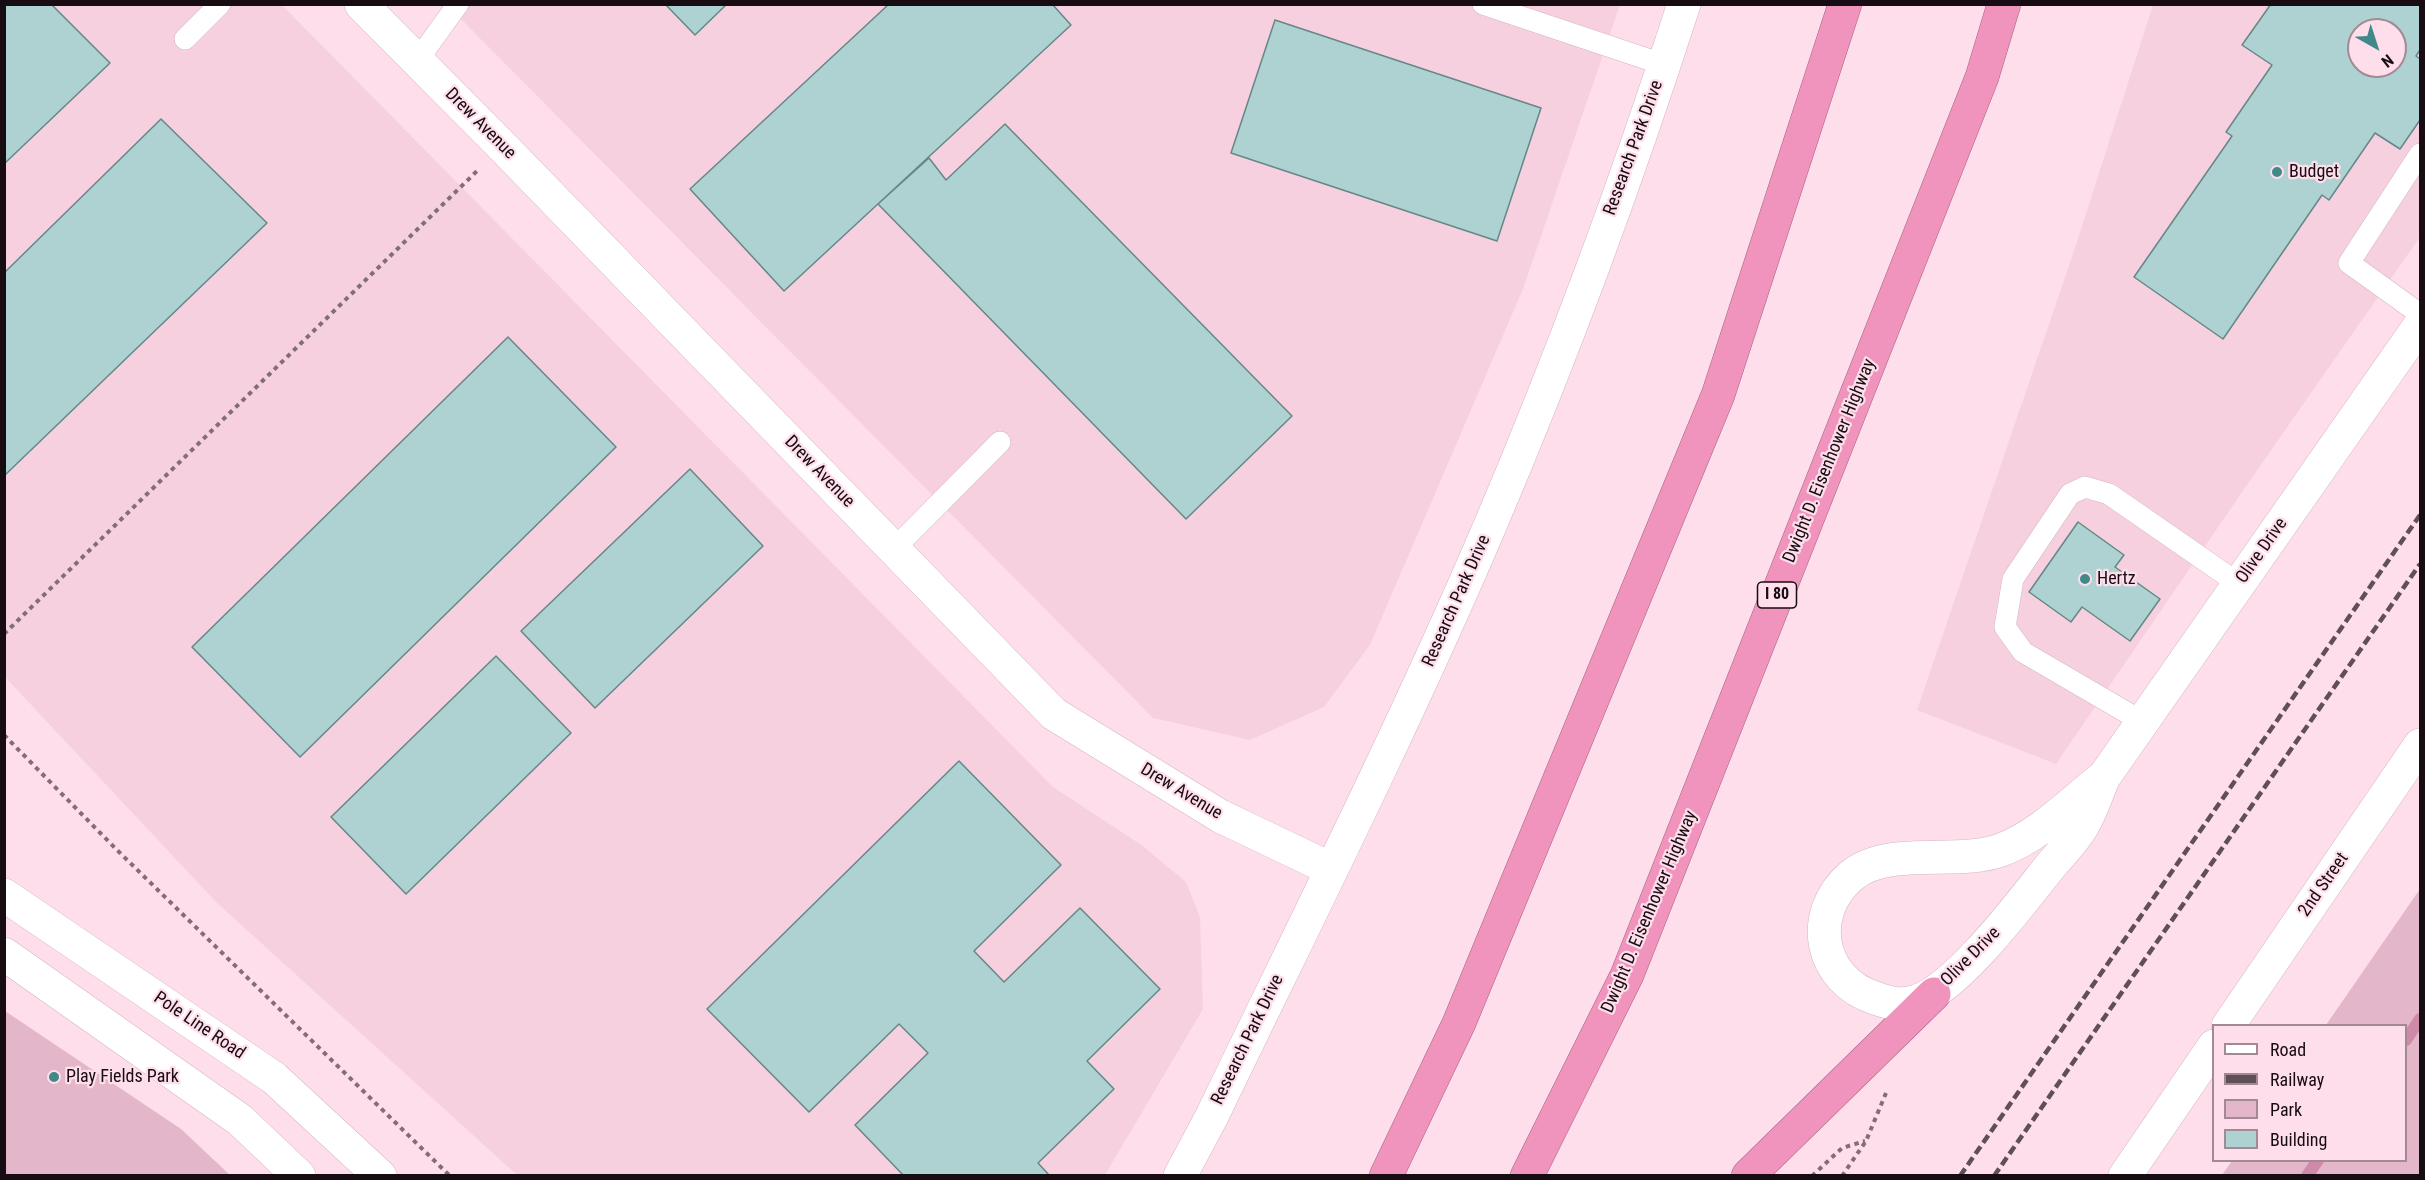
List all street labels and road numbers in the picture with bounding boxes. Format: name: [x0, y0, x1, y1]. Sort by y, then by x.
street label: Research Park Drive: [1600, 78, 1668, 218]
street label: Drew Avenue: [440, 84, 520, 164]
street label: Dwight D. Eisenhower Highway: [1779, 356, 1881, 566]
street label: Drew Avenue: [779, 432, 859, 512]
street label: Olive Drive: [2232, 514, 2292, 588]
street label: Research Park Drive: [1418, 532, 1496, 670]
road number: I 80: [1758, 582, 1796, 608]
street label: Drew Avenue: [1136, 759, 1226, 825]
street label: Dwight D. Eisenhower Highway: [1597, 808, 1703, 1016]
street label: 2nd Street: [2294, 849, 2354, 921]
street label: Olive Drive: [1937, 923, 2005, 991]
street label: Research Park Drive: [1207, 972, 1289, 1108]
street label: Pole Line Road: [149, 987, 249, 1065]

